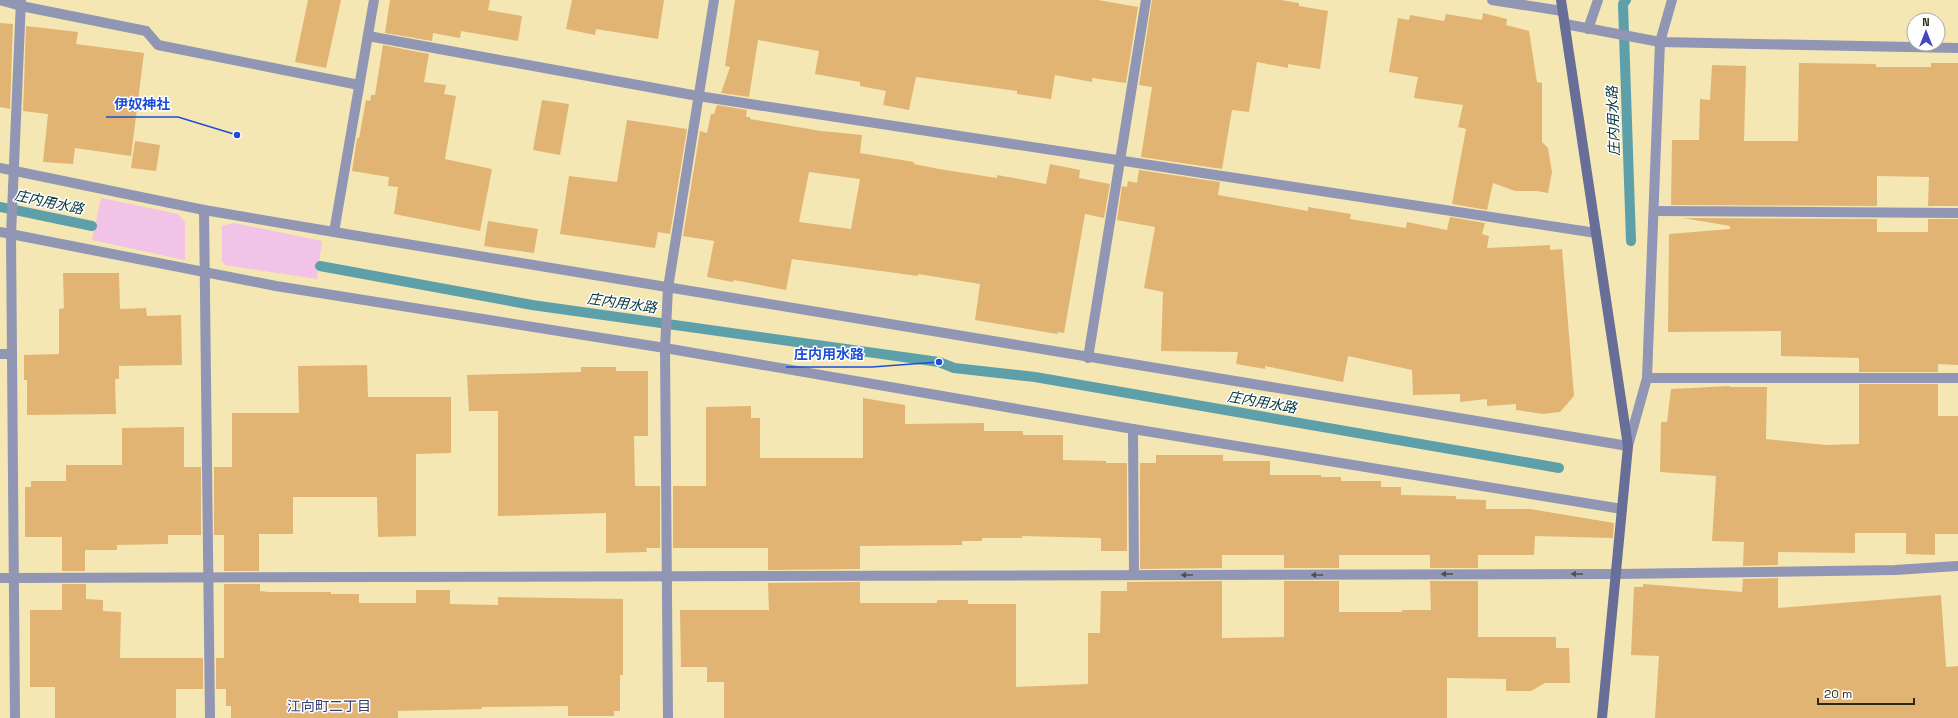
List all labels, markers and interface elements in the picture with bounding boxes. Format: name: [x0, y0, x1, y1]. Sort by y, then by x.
north arrow: [1906, 12, 1946, 52]
text: N: [1922, 15, 1930, 29]
water label: 庄内用水路: [1603, 85, 1623, 156]
callout: 伊奴神社: [106, 91, 178, 117]
text: 伊奴神社: [114, 95, 170, 113]
water label: 庄内用水路: [13, 186, 86, 218]
water label: 庄内用水路: [586, 289, 659, 317]
callout: 庄内用水路: [786, 341, 872, 367]
text: 庄内用水路: [794, 345, 864, 363]
water label: 庄内用水路: [1226, 387, 1299, 417]
one-way arrow: [1440, 571, 1453, 577]
one-way arrow: [1570, 571, 1583, 577]
one-way arrow: [1180, 572, 1193, 578]
one-way arrow: [1310, 572, 1323, 578]
scale bar: [1818, 680, 1914, 706]
text: 20 m: [1824, 686, 1852, 702]
district label: 江向町二丁目: [287, 697, 371, 715]

